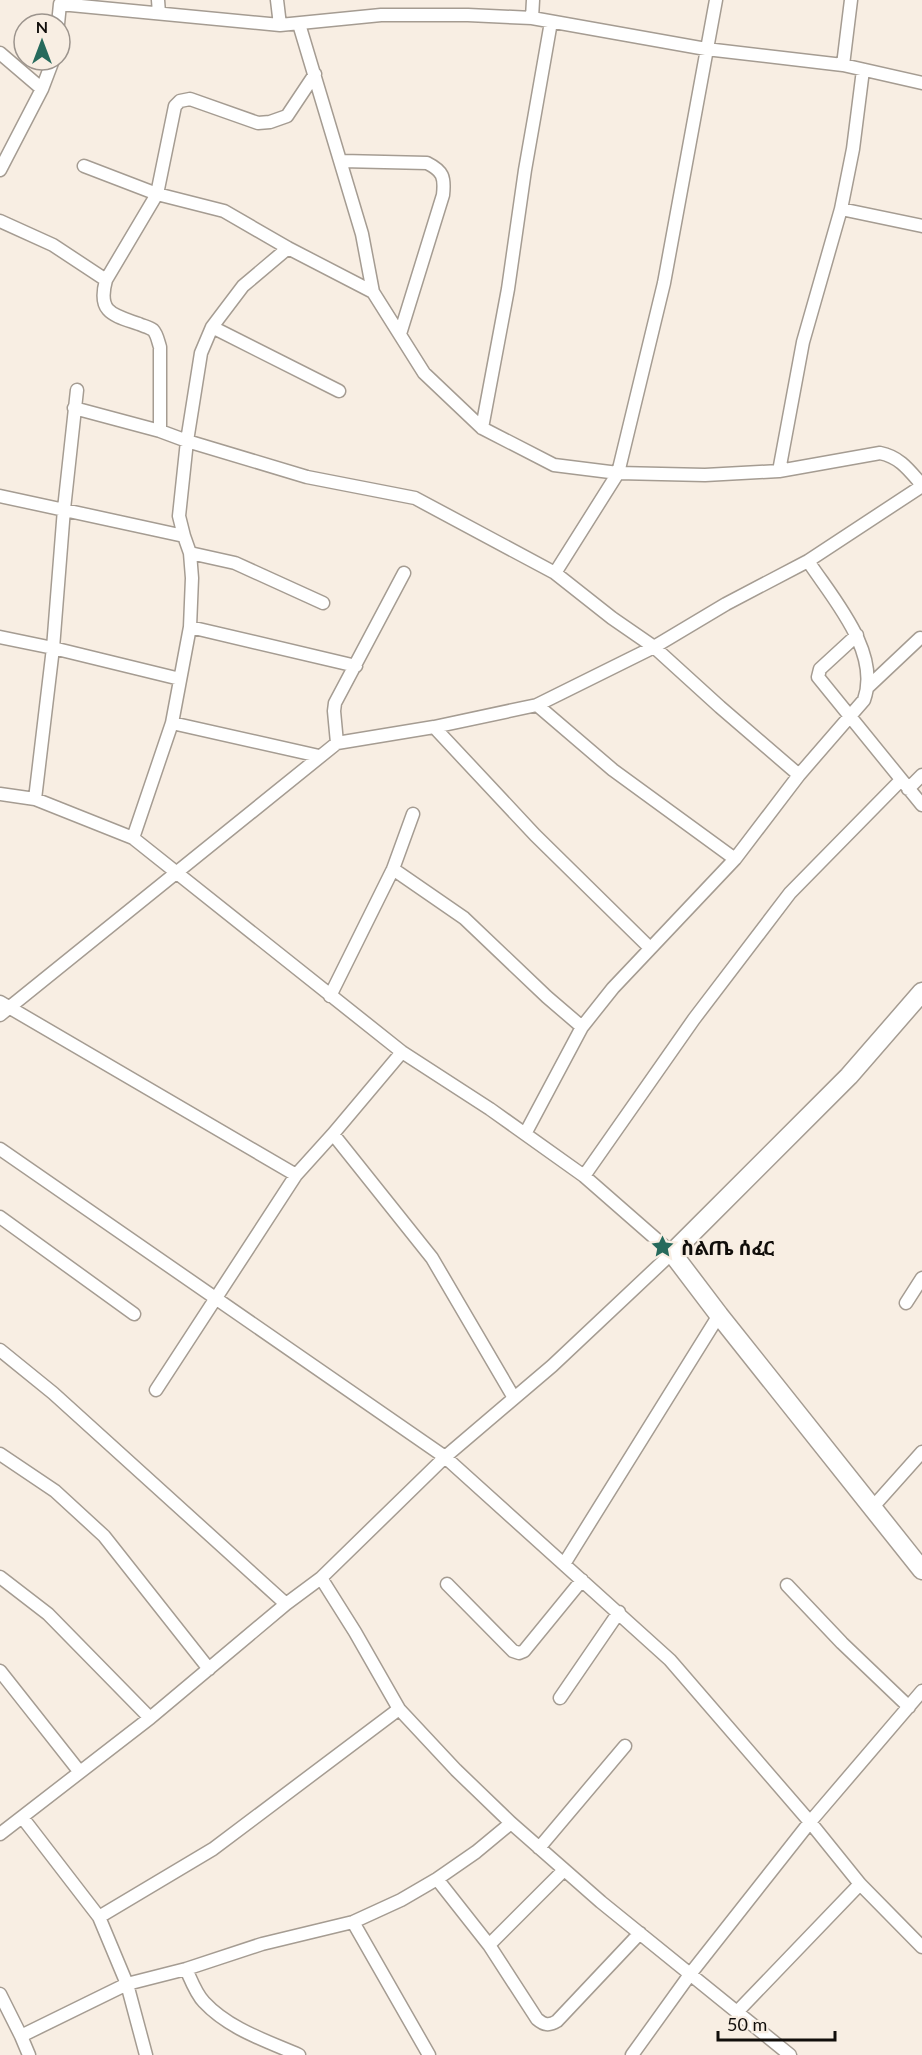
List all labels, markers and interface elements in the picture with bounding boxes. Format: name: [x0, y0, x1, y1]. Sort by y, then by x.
north arrow: [12, 12, 72, 72]
text: N: [36, 17, 48, 36]
place icon: ስልጤ ሰፈር: [650, 1234, 676, 1260]
place label: ስልጤ ሰፈር: [681, 1235, 774, 1259]
scale bar: [718, 2004, 835, 2042]
text: 50 m: [727, 2013, 767, 2035]

